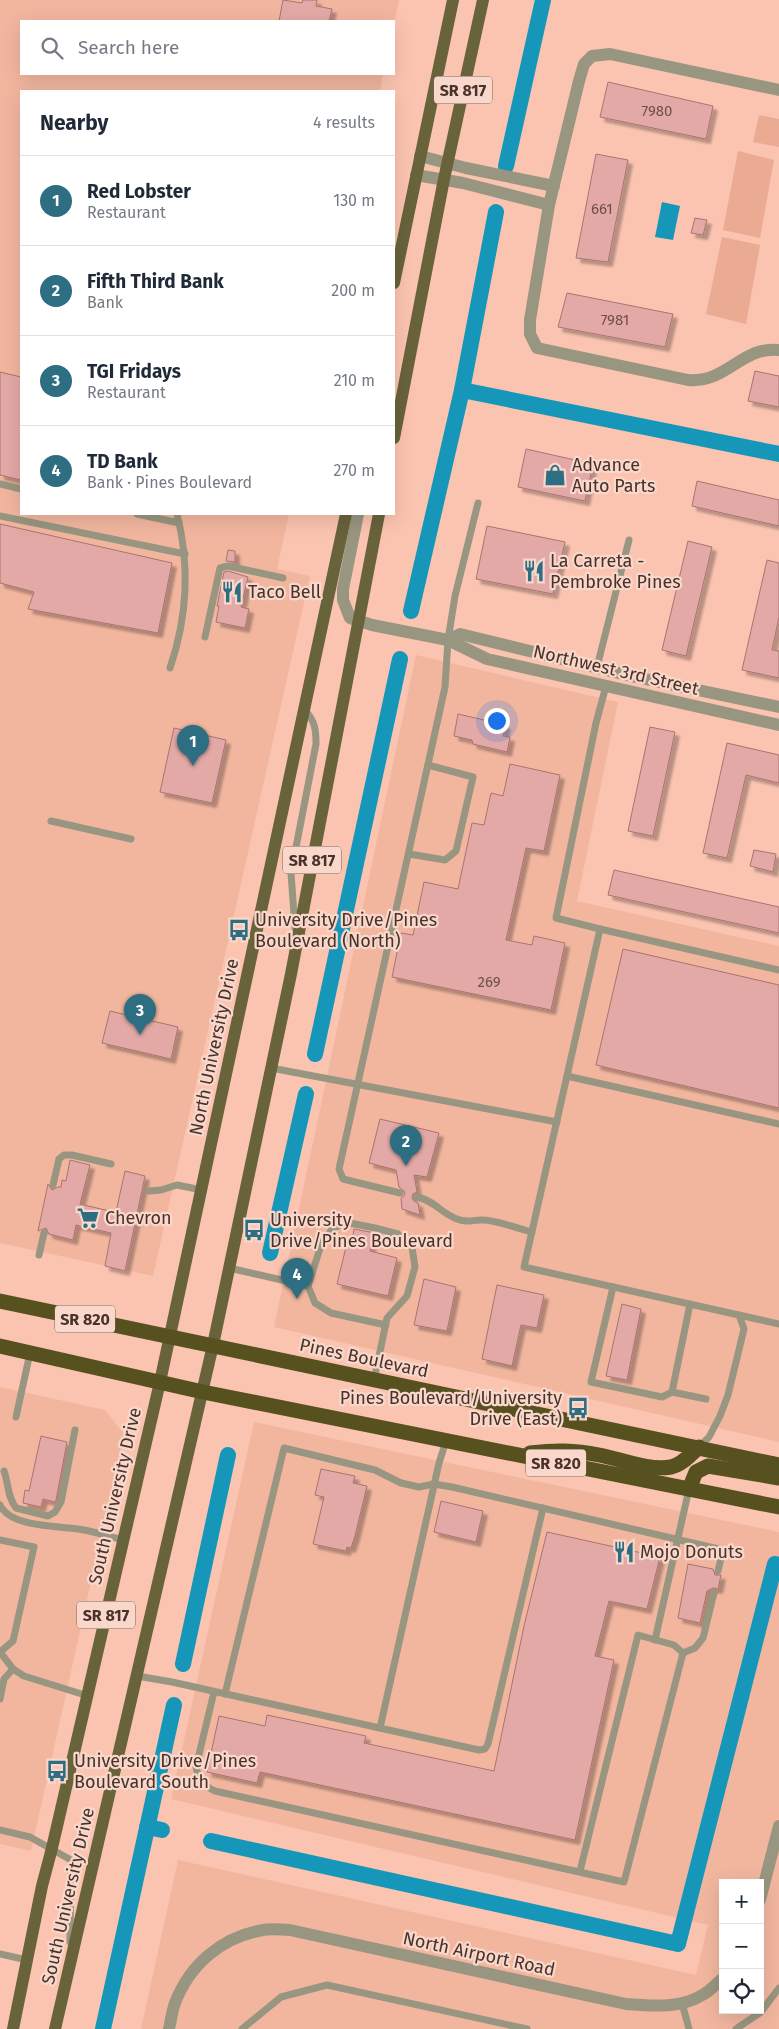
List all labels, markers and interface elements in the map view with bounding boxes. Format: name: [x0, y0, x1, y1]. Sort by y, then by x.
search box: [20, 20, 395, 75]
icon: search: [38, 34, 66, 62]
text: Search here: [78, 36, 179, 59]
road number: SR 817: [434, 76, 492, 104]
house number: 7980: [642, 102, 672, 120]
text: Nearby: [40, 110, 108, 136]
text: 4 results: [313, 113, 375, 132]
text: Red Lobster: [87, 180, 191, 203]
text: 1: [52, 191, 60, 210]
text: 130 m: [333, 191, 375, 210]
house number: 661: [591, 200, 613, 218]
text: Restaurant: [87, 203, 166, 222]
text: Fifth Third Bank: [87, 270, 224, 293]
text: 2: [52, 281, 60, 300]
text: 200 m: [331, 281, 375, 300]
text: Bank: [87, 293, 123, 312]
house number: 7981: [601, 311, 629, 329]
text: TGI Fridays: [87, 360, 181, 383]
text: 3: [52, 371, 60, 390]
text: 210 m: [334, 371, 375, 390]
text: Restaurant: [87, 383, 166, 402]
text: TD Bank: [87, 450, 158, 473]
place label: Advance Auto Parts: [572, 454, 655, 497]
text: 4: [51, 461, 61, 480]
text: 270 m: [333, 461, 375, 480]
shop icon: Advance Auto Parts: [542, 462, 568, 488]
text: Bank · Pines Boulevard: [87, 473, 252, 492]
place label: La Carreta - Pembroke Pines: [550, 550, 681, 593]
restaurant icon: La Carreta - Pembroke Pines: [521, 558, 547, 584]
restaurant icon: Taco Bell: [219, 579, 245, 605]
place label: Taco Bell: [248, 581, 321, 603]
street label: Northwest 3rd Street: [531, 640, 701, 700]
your location: [484, 708, 510, 734]
pin: 1: [177, 725, 209, 766]
road number: SR 817: [283, 846, 341, 874]
place label: University Drive/Pines Boulevard (North): [255, 909, 437, 952]
bus stop icon: University Drive/Pines Boulevard (North): [226, 917, 252, 943]
street label: North University Drive: [185, 957, 243, 1137]
house number: 269: [477, 973, 501, 991]
pin: 3: [124, 994, 156, 1035]
pin: 2: [390, 1125, 422, 1166]
supermarket icon: Chevron: [75, 1205, 101, 1231]
place label: Chevron: [105, 1207, 172, 1229]
place label: University Drive/Pines Boulevard: [270, 1209, 453, 1252]
bus stop icon: University Drive/Pines Boulevard: [241, 1217, 267, 1243]
pin: 4: [281, 1258, 313, 1299]
road number: SR 820: [55, 1306, 115, 1332]
street label: Pines Boulevard: [297, 1334, 431, 1382]
place label: Pines Boulevard/University Drive (East): [340, 1387, 562, 1430]
bus stop icon: Pines Boulevard/University Drive (East): [565, 1395, 591, 1421]
street label: South University Drive: [84, 1405, 146, 1587]
road number: SR 820: [526, 1450, 586, 1476]
restaurant icon: Mojo Donuts: [611, 1539, 637, 1565]
place label: Mojo Donuts: [640, 1541, 743, 1563]
road number: SR 817: [77, 1602, 135, 1628]
place label: University Drive/Pines Boulevard South: [74, 1750, 256, 1793]
bus stop icon: University Drive/Pines Boulevard South: [44, 1758, 70, 1784]
street label: South University Drive: [37, 1805, 99, 1987]
map controls: [719, 1879, 764, 2014]
button: +: [719, 1879, 764, 1924]
button: −: [719, 1924, 764, 1969]
street label: North Airport Road: [401, 1927, 557, 1981]
button: locate: [719, 1969, 764, 2014]

